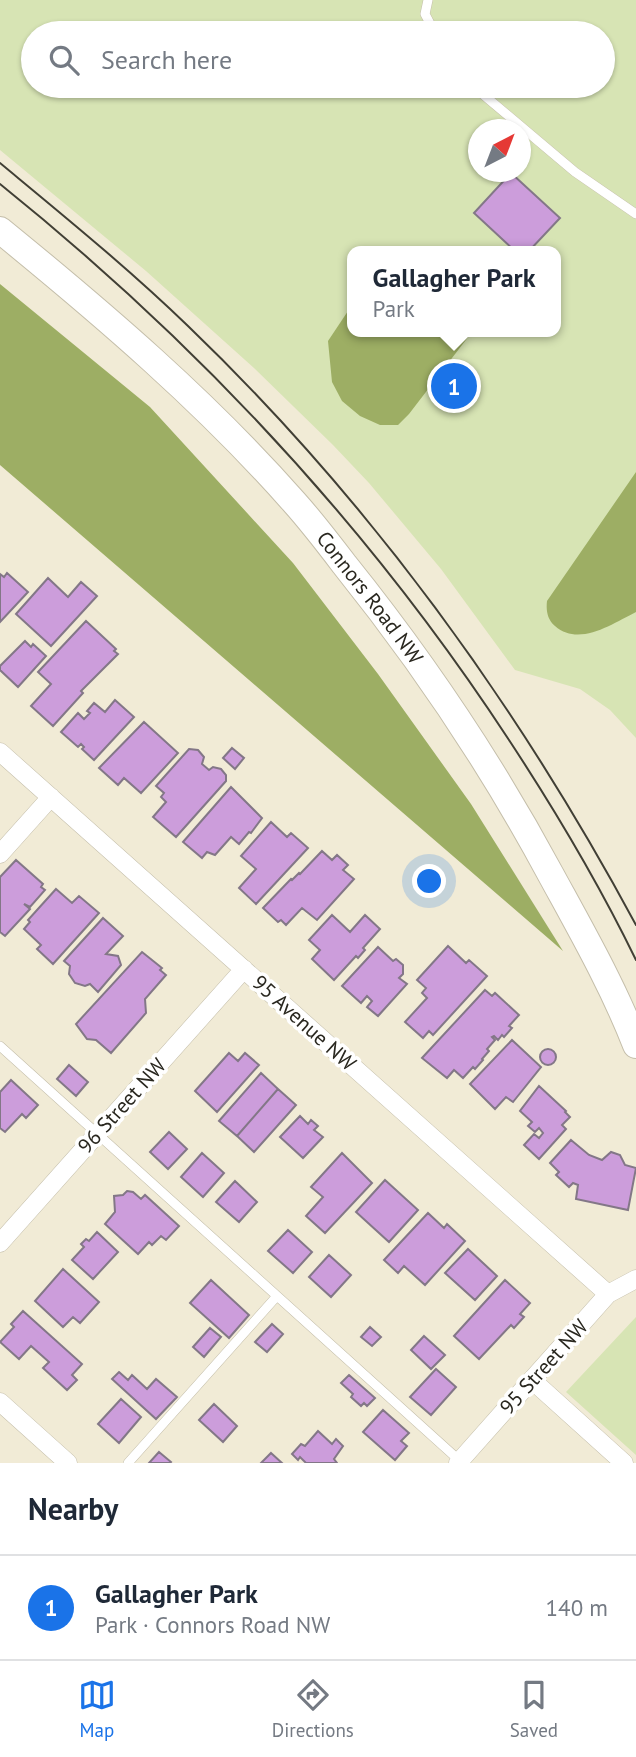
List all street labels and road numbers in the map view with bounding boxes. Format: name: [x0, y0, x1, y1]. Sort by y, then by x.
street label: Connors Road NW: [311, 526, 430, 670]
street label: 95 Avenue NW: [247, 969, 362, 1077]
street label: 96 Street NW: [72, 1052, 172, 1159]
street label: 95 Street NW: [494, 1313, 594, 1420]

